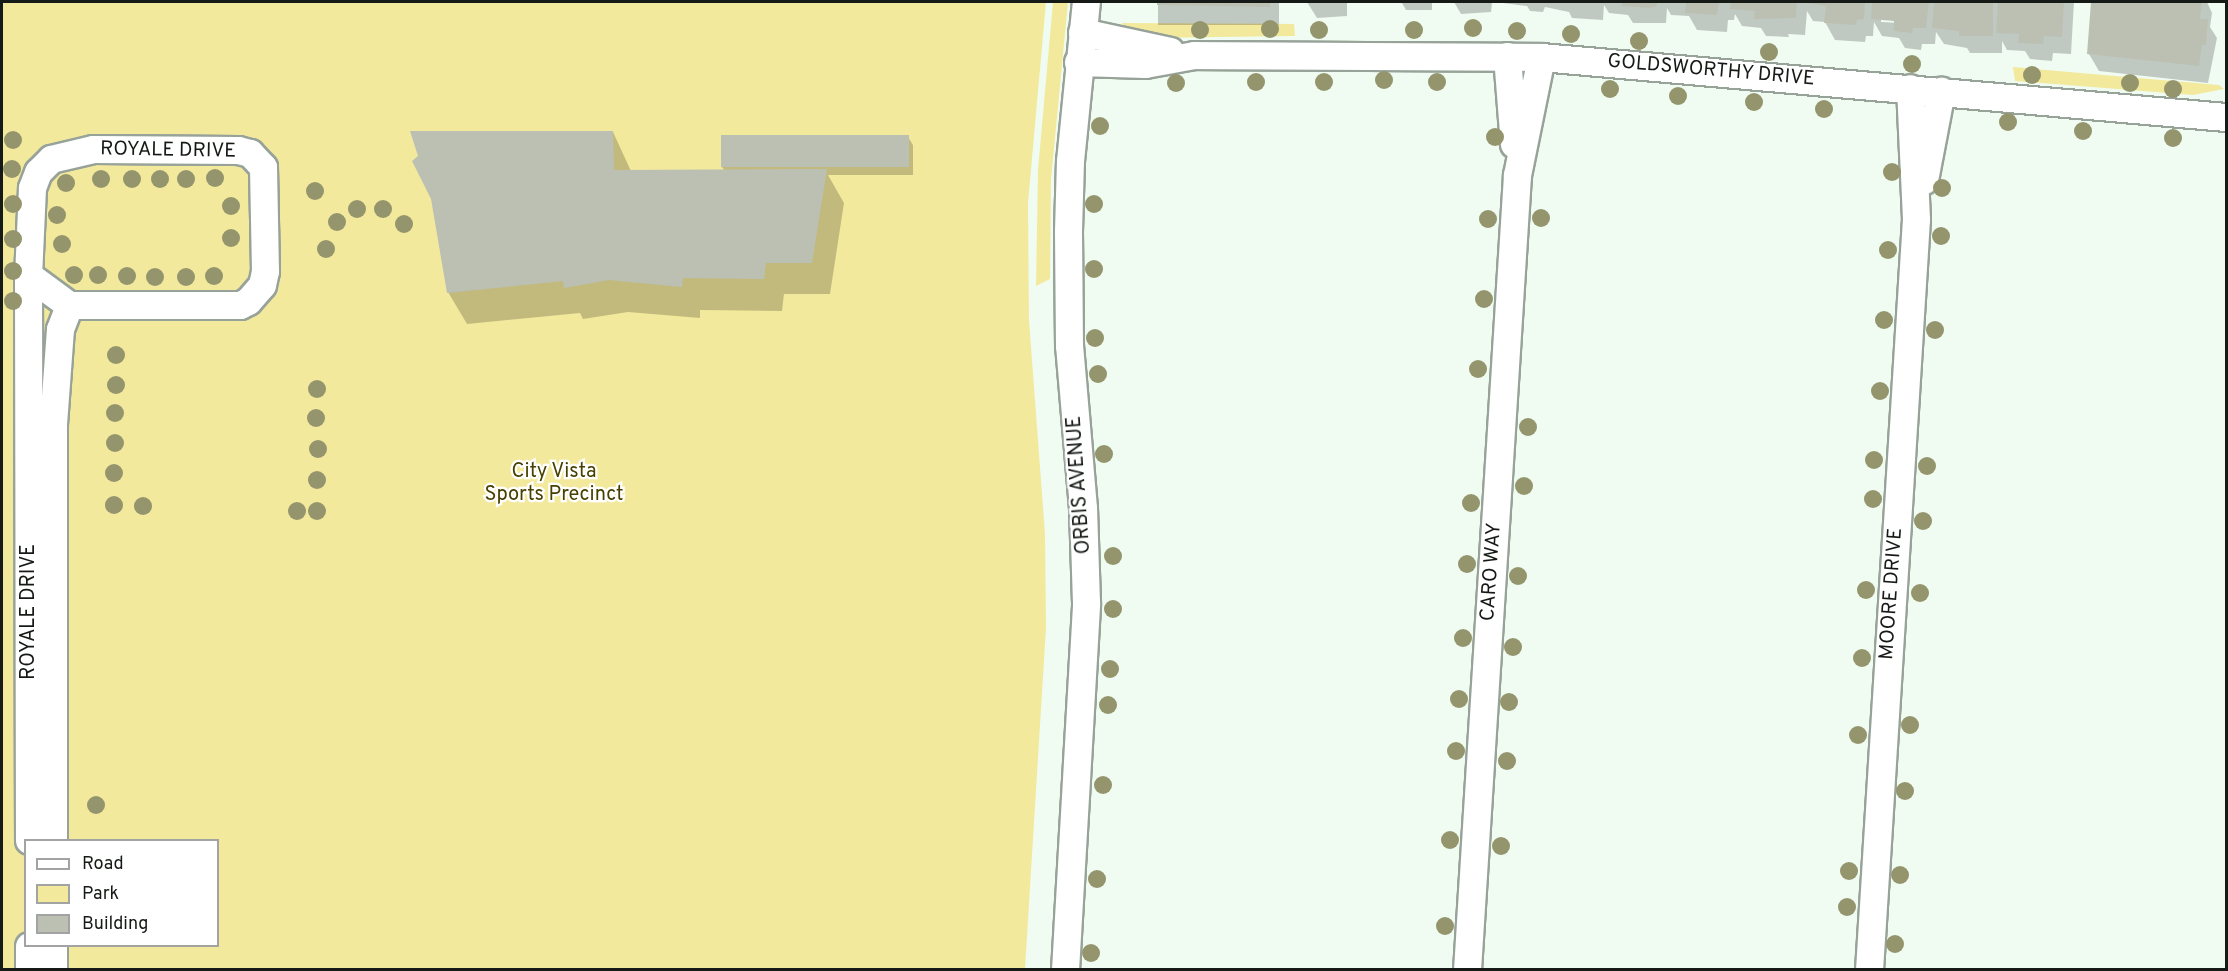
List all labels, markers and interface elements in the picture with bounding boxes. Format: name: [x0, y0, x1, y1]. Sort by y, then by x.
street label: GOLDSWORTHY DRIVE: [1606, 50, 1816, 92]
street label: ROYALE DRIVE: [100, 138, 236, 164]
street label: ORBIS AVENUE: [1063, 415, 1097, 555]
park label: City Vista Sports Precinct: [484, 461, 624, 508]
street label: CARO WAY: [1477, 522, 1507, 622]
street label: MOORE DRIVE: [1875, 527, 1909, 661]
street label: ROYALE DRIVE: [17, 544, 41, 680]
legend: [24, 839, 219, 947]
text: Road: [82, 853, 124, 876]
text: Park: [82, 883, 119, 906]
text: Building: [82, 913, 148, 936]

